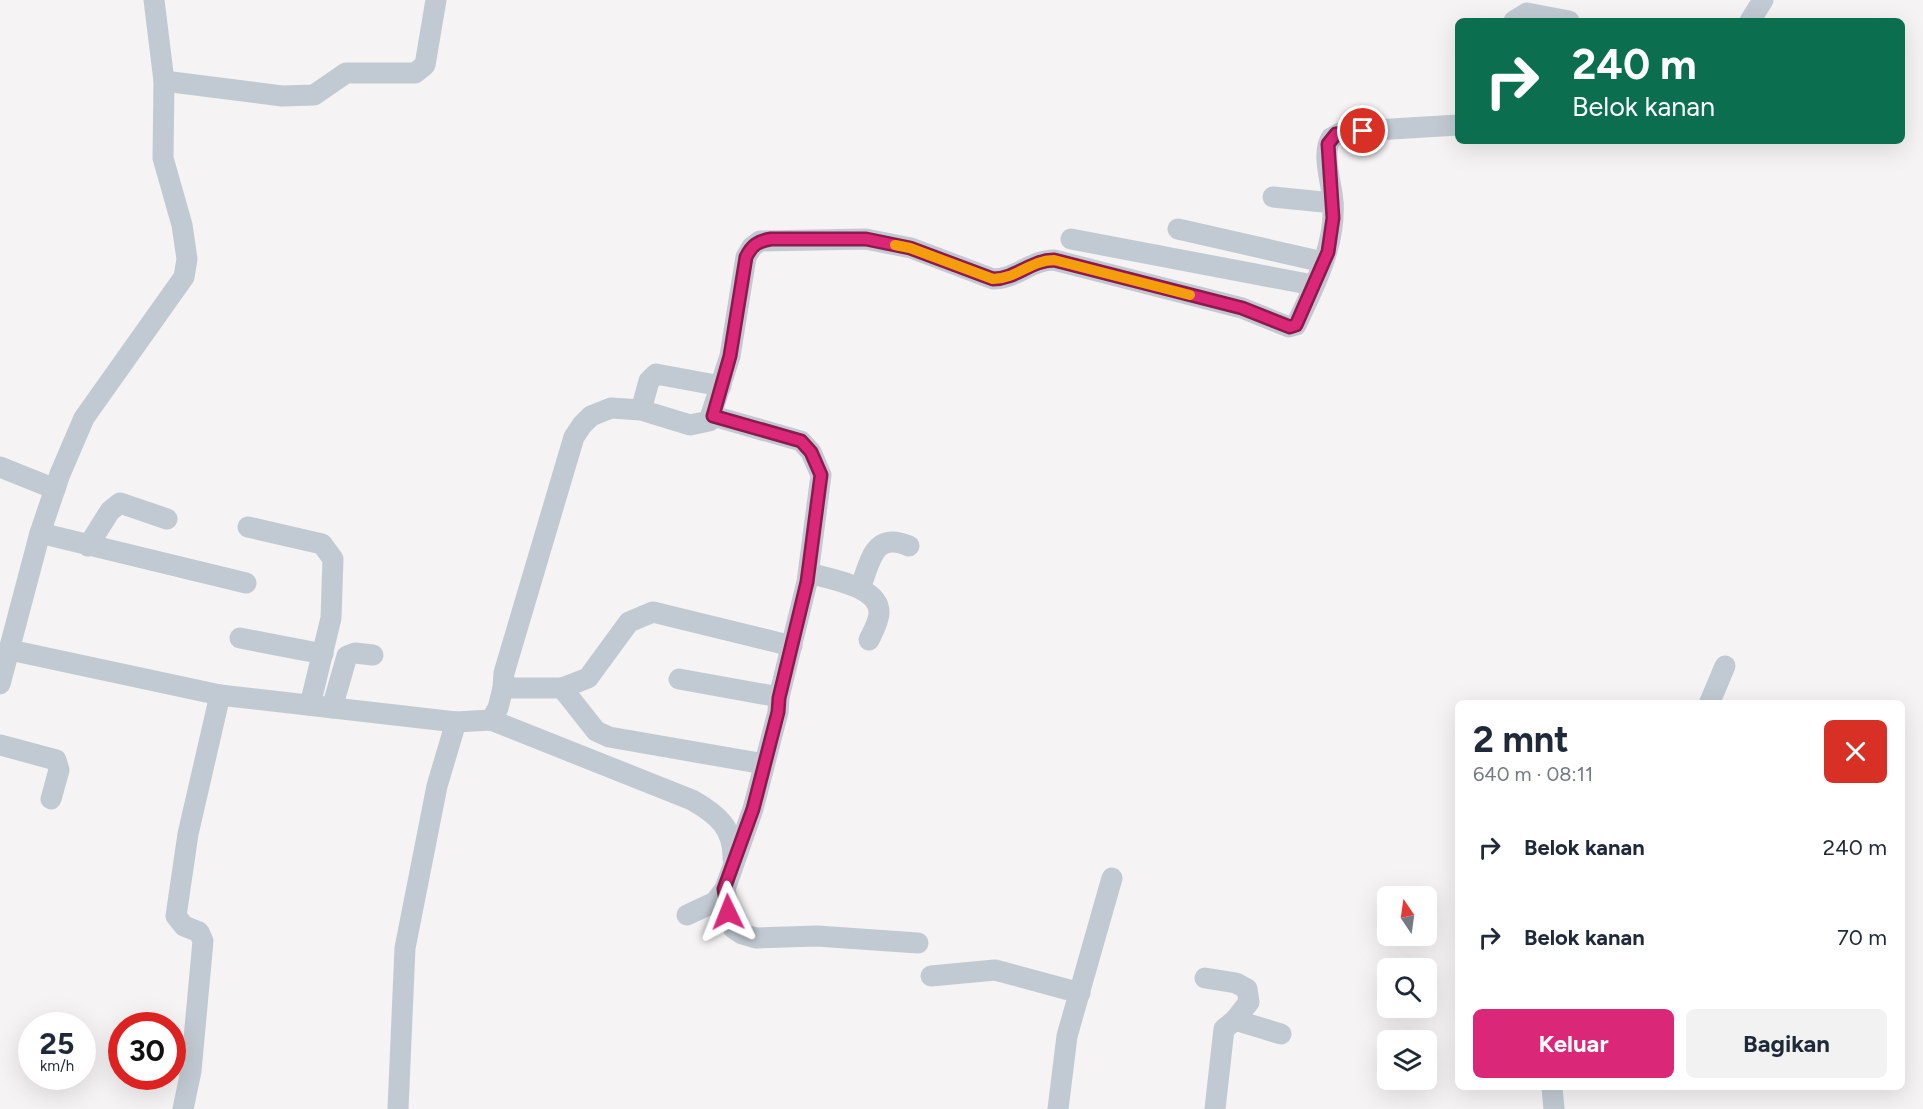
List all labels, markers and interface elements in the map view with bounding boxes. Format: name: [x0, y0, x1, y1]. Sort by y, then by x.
text: 240 m: [1572, 39, 1697, 90]
icon: right: [1473, 42, 1551, 120]
text: Belok kanan: [1572, 90, 1715, 123]
pin: [1337, 105, 1388, 156]
icon: arrive: [1346, 114, 1379, 147]
text: 2 mnt: [1473, 718, 1569, 761]
button: close: [1824, 720, 1887, 783]
text: 640 m · 08:11: [1473, 762, 1593, 786]
icon: right: [1473, 831, 1506, 864]
text: Belok kanan: [1524, 834, 1645, 861]
text: 240 m: [1823, 834, 1887, 861]
position arrow: [696, 880, 760, 944]
north arrow: [1377, 886, 1437, 946]
map controls: [1377, 886, 1437, 1090]
icon: right: [1473, 921, 1506, 954]
text: Belok kanan: [1524, 924, 1645, 951]
text: 70 m: [1837, 924, 1887, 951]
button: search: [1377, 958, 1437, 1018]
button: Keluar: [1473, 1009, 1674, 1078]
button: Bagikan: [1686, 1009, 1887, 1078]
speed limit sign: 30: [108, 1012, 186, 1090]
text: 25: [40, 1025, 74, 1062]
button: layers: [1377, 1030, 1437, 1090]
text: km/h: [40, 1057, 74, 1075]

